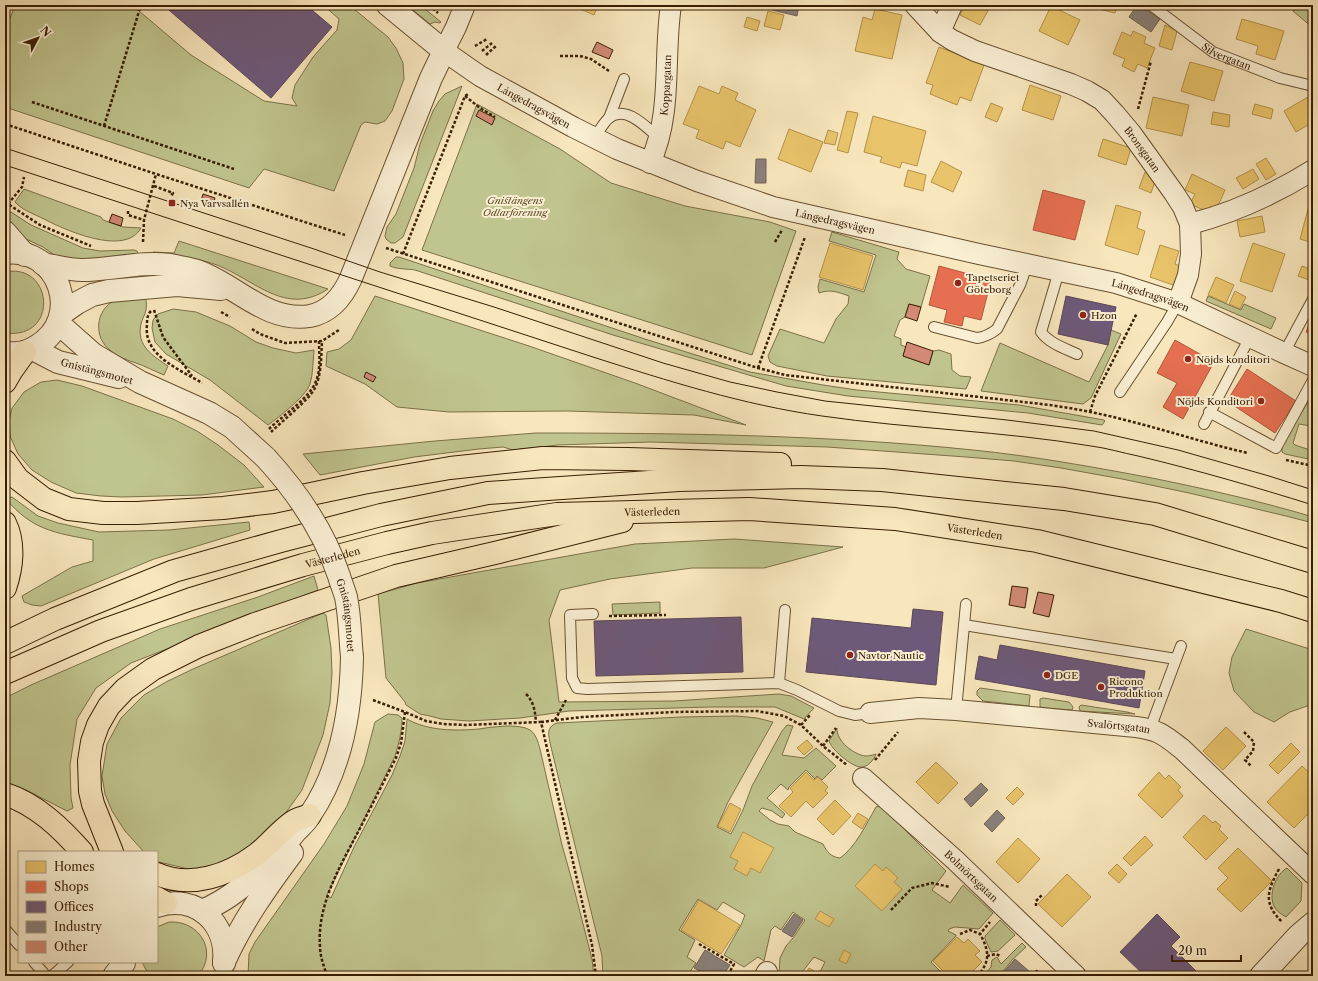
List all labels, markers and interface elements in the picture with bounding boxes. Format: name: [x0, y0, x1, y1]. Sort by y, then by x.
north arrow: [18, 18, 58, 58]
text: N: [37, 23, 54, 40]
street label: Silvergatan: [1199, 40, 1254, 73]
street label: Koppargatan: [657, 54, 674, 116]
street label: Långedragsvägen: [495, 81, 573, 132]
street label: Bronsgatan: [1121, 124, 1163, 176]
park label: Gnistängens Odlarförening: [483, 194, 548, 219]
place label: Nya Varvsallén: [180, 197, 250, 210]
marker: Nya Varvsallén: [167, 198, 177, 208]
street label: Långedragsvägen: [794, 206, 877, 237]
place label: Tapetseriet Göteborg: [966, 271, 1020, 296]
street label: Långedragsvägen: [1110, 276, 1192, 315]
marker: Tapetseriet Göteborg: [953, 278, 963, 288]
place label: Hzon: [1091, 309, 1118, 322]
marker: Hzon: [1078, 310, 1088, 320]
place label: Nöjds konditori: [1196, 353, 1270, 366]
marker: Nöjds konditori: [1183, 354, 1193, 364]
street label: Gnistängsmotet: [59, 356, 135, 388]
place label: Nöjds Konditori: [1177, 395, 1253, 408]
marker: Nöjds Konditori: [1256, 396, 1266, 406]
street label: Västerleden: [623, 505, 681, 519]
street label: Västerleden: [945, 521, 1004, 543]
street label: Västerleden: [303, 544, 362, 571]
street label: Gnistängsmotet: [333, 577, 358, 653]
place label: Navtor Nautic: [858, 649, 924, 662]
marker: Navtor Nautic: [845, 650, 855, 660]
place label: DGE: [1055, 669, 1078, 682]
marker: DGE: [1042, 670, 1052, 680]
place label: Ricono Produktion: [1109, 675, 1164, 700]
marker: Ricono Produktion: [1096, 682, 1106, 692]
street label: Svalörtsgatan: [1087, 716, 1152, 737]
street label: Bolmörtsgatan: [941, 848, 1001, 905]
legend: [18, 851, 158, 963]
text: Homes: [54, 859, 94, 874]
text: Shops: [54, 879, 89, 894]
text: Offices: [54, 899, 94, 914]
text: Industry: [54, 919, 102, 934]
scale bar: [1172, 937, 1241, 963]
text: Other: [54, 939, 88, 954]
text: 20 m: [1178, 943, 1207, 958]

